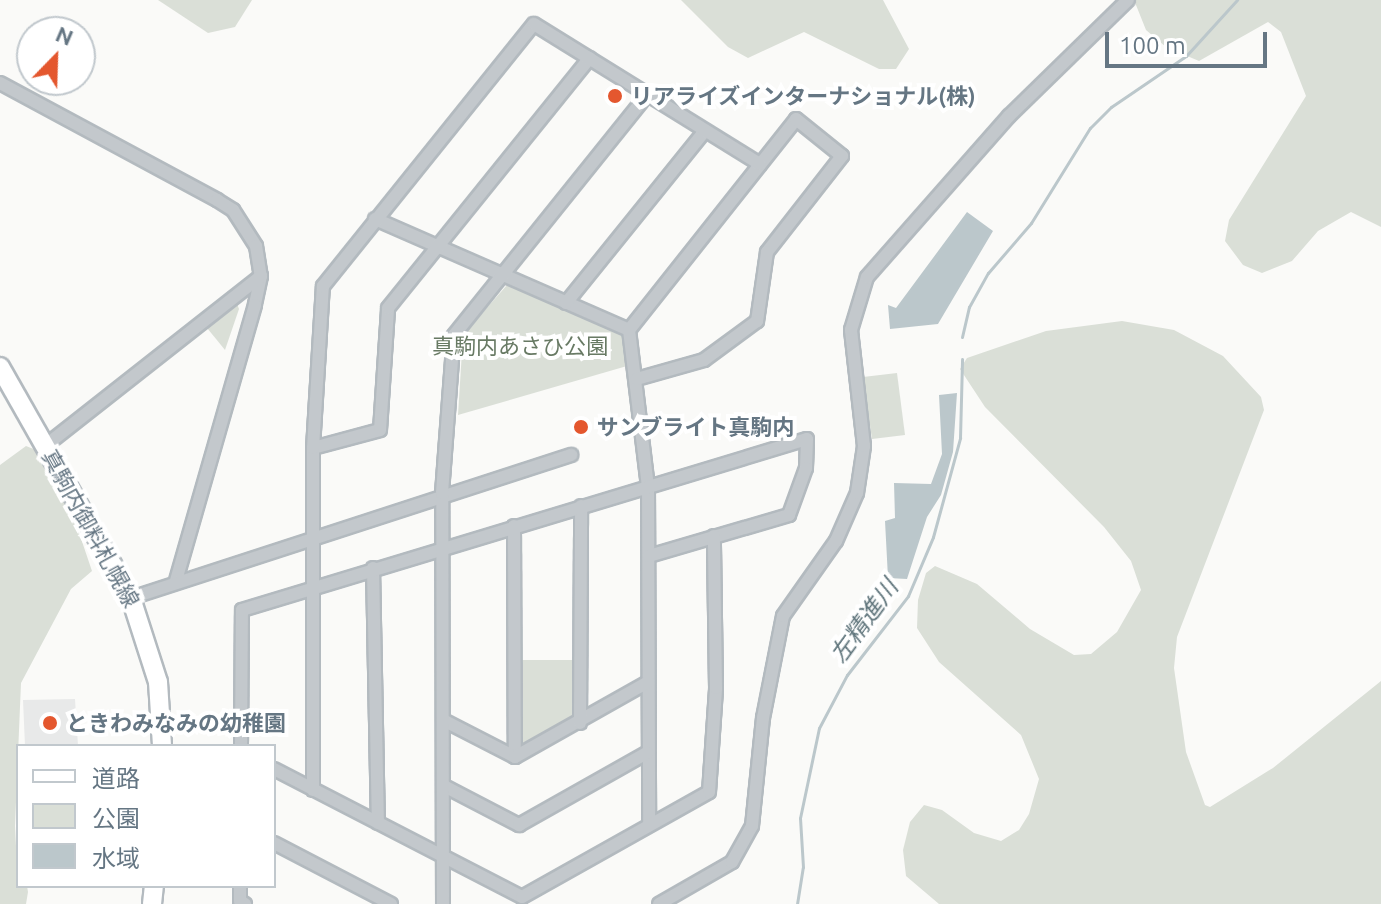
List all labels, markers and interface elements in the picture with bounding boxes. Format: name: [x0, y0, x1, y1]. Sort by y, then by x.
north arrow: [16, 16, 96, 96]
scale bar: [1109, 16, 1271, 66]
text: N: [52, 21, 77, 50]
text: 100 m: [1119, 32, 1186, 59]
place label: リアライズインターナショナル(株): [631, 83, 976, 109]
marker: リアライズインターナショナル(株): [606, 87, 624, 105]
park label: 真駒内あさひ公園: [432, 333, 608, 359]
place label: サンブライト真駒内: [597, 414, 795, 440]
marker: サンブライト真駒内: [572, 418, 590, 436]
street label: 真駒内御料札幌線: [37, 445, 145, 611]
water label: 左精進川: [824, 574, 904, 668]
place label: ときわみなみの幼稚園: [66, 710, 286, 736]
marker: ときわみなみの幼稚園: [41, 714, 59, 732]
legend: [16, 744, 276, 888]
text: 道路: [92, 765, 140, 792]
text: 公園: [92, 805, 140, 832]
text: 水域: [92, 845, 140, 872]

